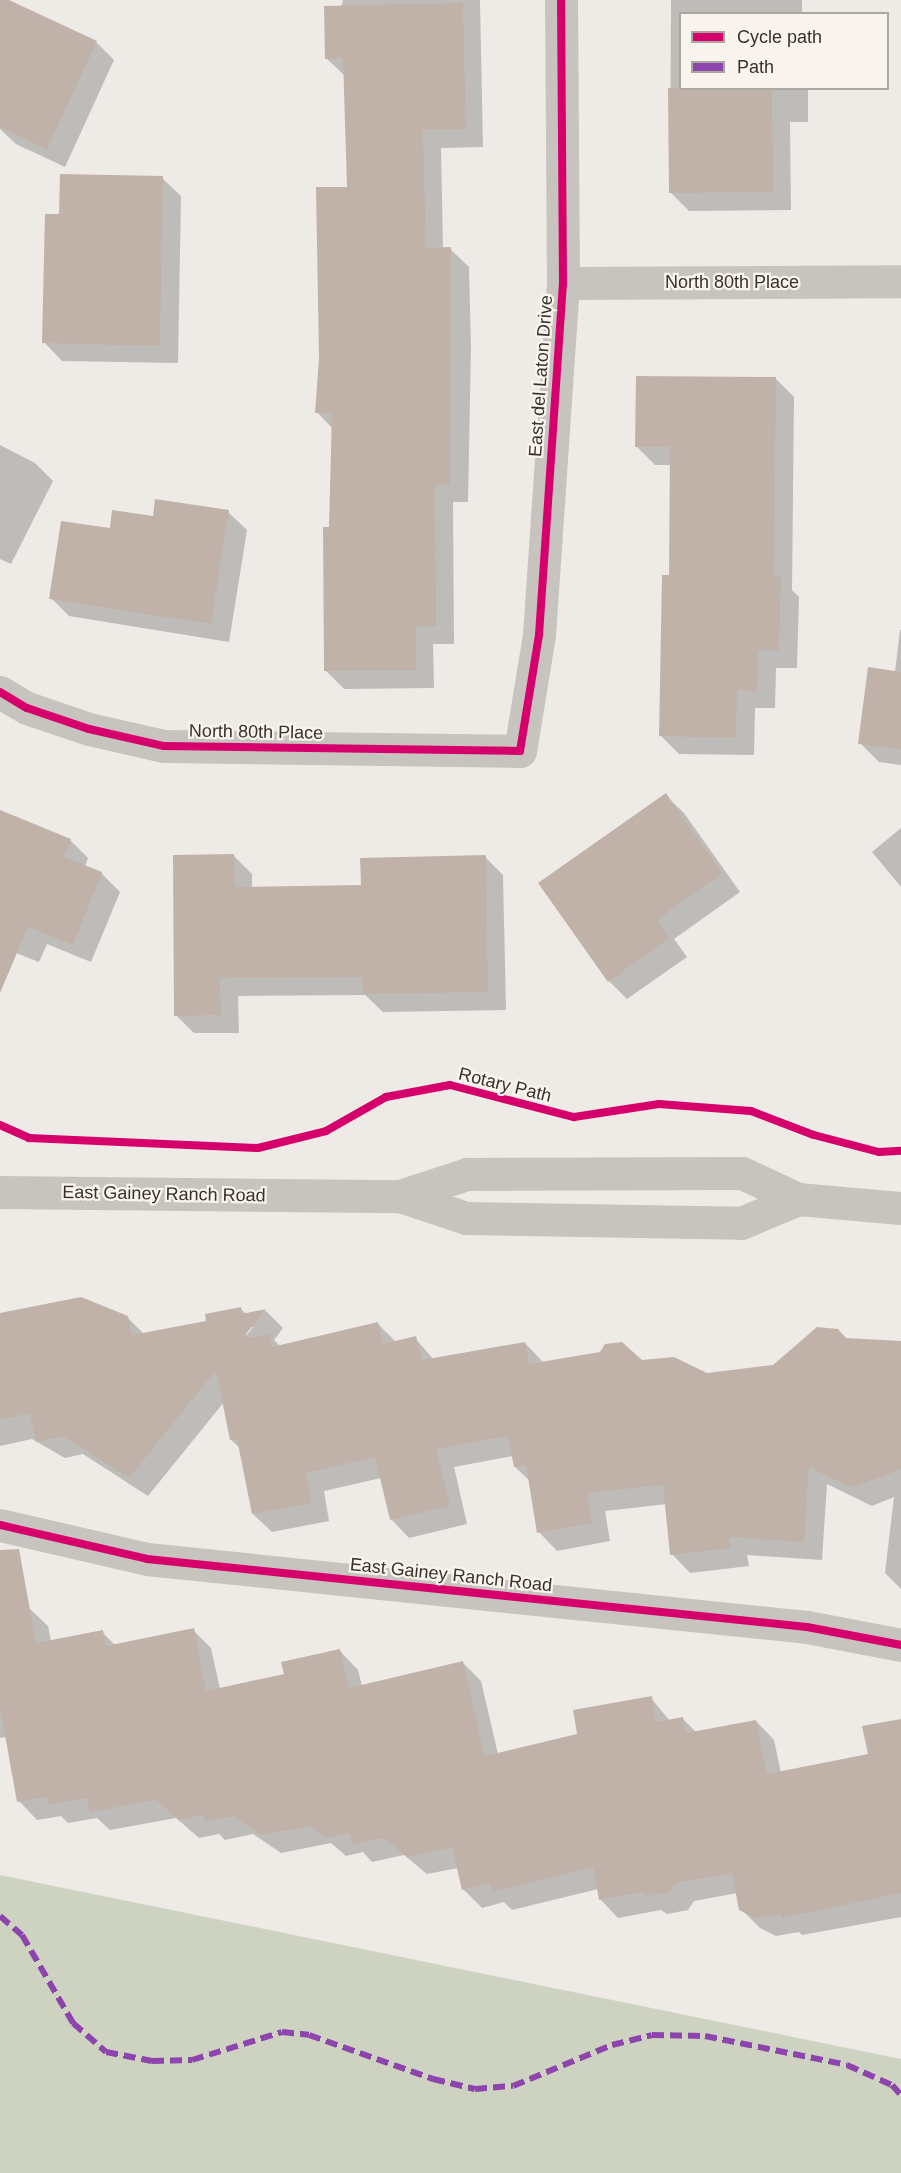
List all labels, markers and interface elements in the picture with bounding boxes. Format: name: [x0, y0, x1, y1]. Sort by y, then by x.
legend: [679, 12, 889, 90]
text: Cycle path: [737, 27, 822, 47]
text: Path: [737, 57, 774, 77]
street label: North 80th Place: [665, 271, 799, 293]
street label: East del Laton Drive: [525, 294, 557, 458]
street label: North 80th Place: [189, 720, 323, 744]
street label: Rotary Path: [456, 1063, 554, 1107]
street label: East Gainey Ranch Road: [62, 1181, 266, 1207]
street label: East Gainey Ranch Road: [349, 1554, 553, 1596]

